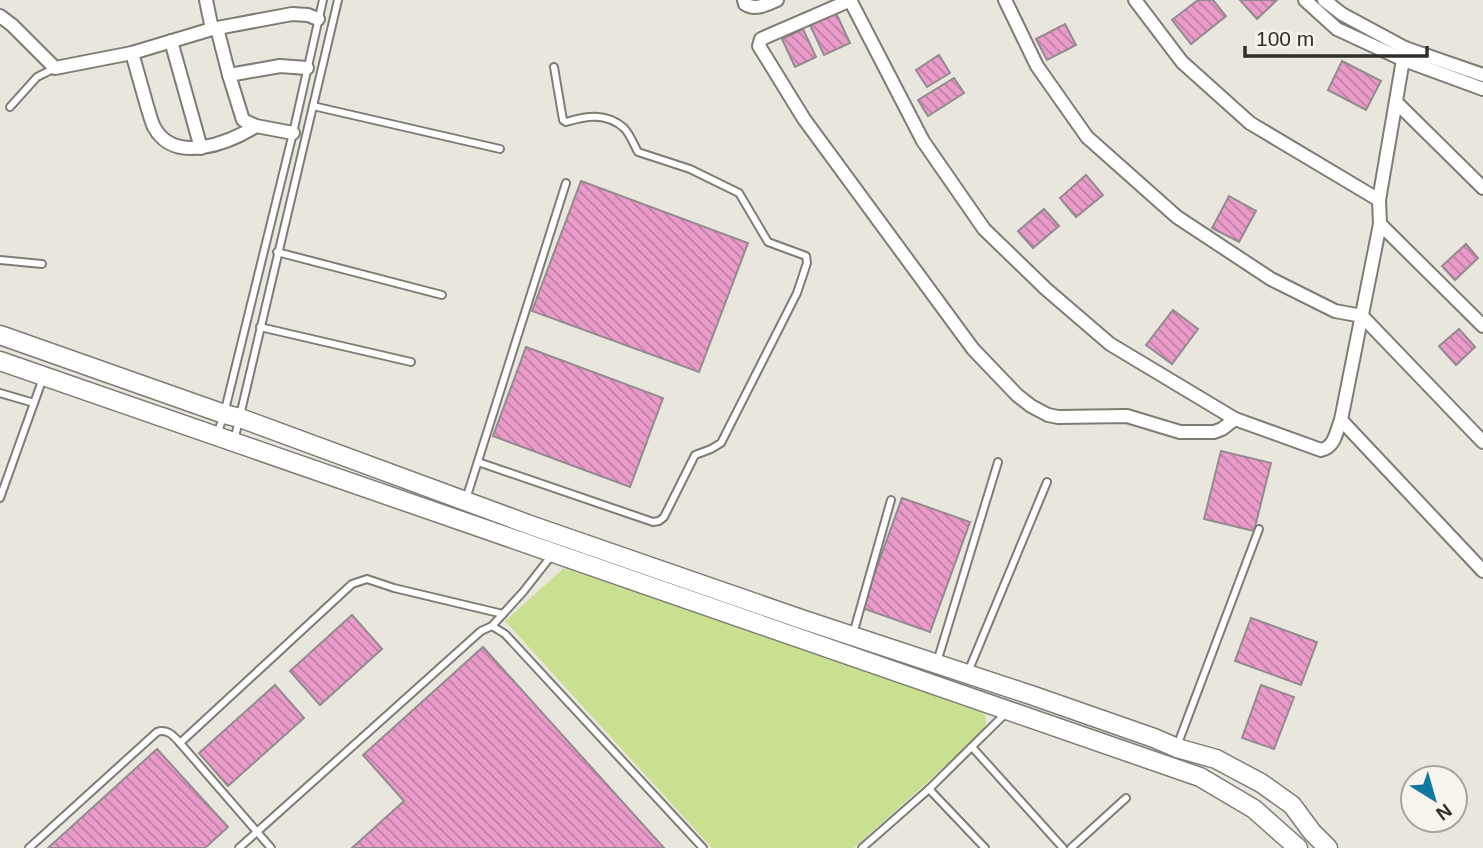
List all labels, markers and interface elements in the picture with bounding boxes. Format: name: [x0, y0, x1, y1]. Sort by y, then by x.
scale bar: [1245, 14, 1427, 58]
text: 100 m: [1256, 27, 1314, 50]
north arrow: [1399, 764, 1469, 834]
text: N: [1432, 800, 1456, 825]

